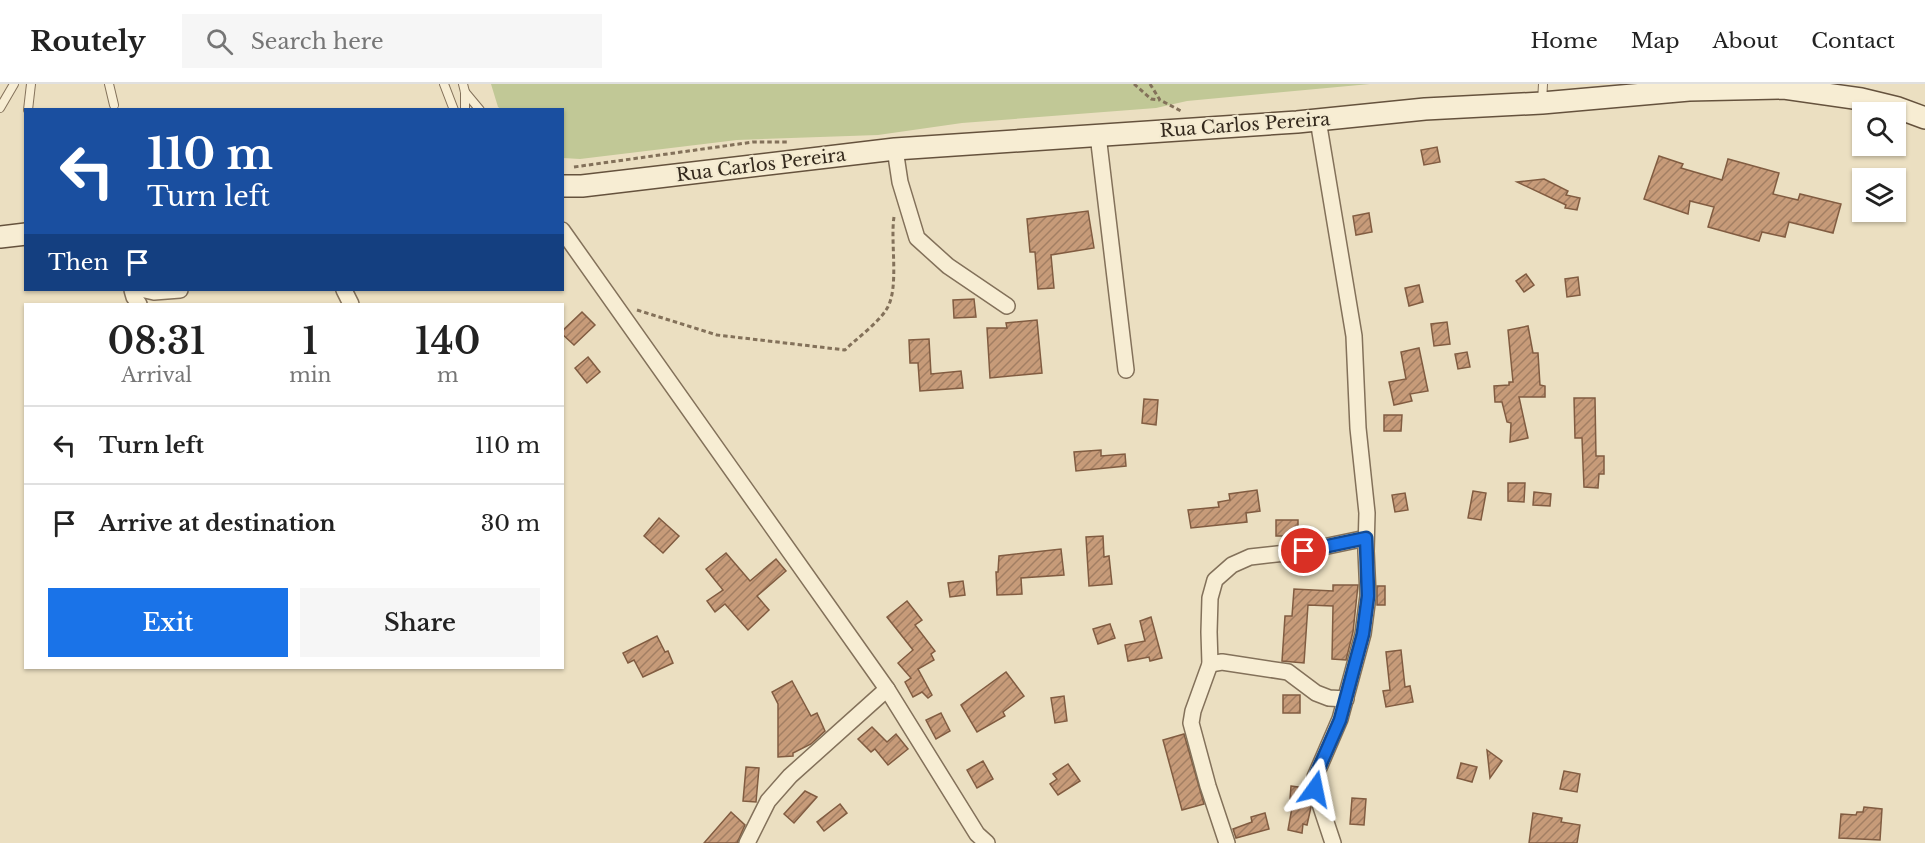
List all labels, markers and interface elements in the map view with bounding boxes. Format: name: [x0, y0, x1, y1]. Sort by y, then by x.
search box: [182, 14, 602, 68]
text: Routely: [30, 24, 146, 59]
icon: search: [203, 25, 236, 58]
text: Search here: [251, 28, 384, 55]
text: Home: [1531, 28, 1598, 54]
text: Map: [1631, 28, 1679, 54]
text: About: [1712, 28, 1778, 54]
text: Contact: [1811, 28, 1895, 54]
map controls: [1852, 102, 1906, 222]
button: search: [1852, 102, 1906, 156]
street label: Rua Carlos Pereira: [1159, 108, 1331, 142]
text: 110 m: [147, 128, 273, 180]
icon: left: [48, 132, 126, 210]
street label: Rua Carlos Pereira: [675, 144, 847, 186]
button: layers: [1852, 168, 1906, 222]
text: Turn left: [147, 180, 270, 213]
icon: arrive: [121, 246, 154, 279]
text: Then: [48, 249, 109, 276]
text: 08:31: [108, 319, 206, 364]
text: 1: [302, 319, 318, 364]
text: 140: [415, 319, 480, 364]
text: Arrival: [121, 363, 192, 387]
text: min: [289, 363, 331, 387]
text: m: [437, 363, 458, 387]
icon: left: [48, 429, 81, 462]
text: Turn left: [99, 432, 204, 459]
text: 110 m: [475, 432, 540, 459]
icon: arrive: [48, 507, 81, 540]
text: Arrive at destination: [99, 510, 336, 537]
text: 30 m: [481, 510, 540, 537]
pin: [1278, 525, 1329, 576]
icon: arrive: [1287, 534, 1320, 567]
button: Exit: [48, 588, 288, 657]
button: Share: [300, 588, 540, 657]
position arrow: [1283, 757, 1347, 821]

